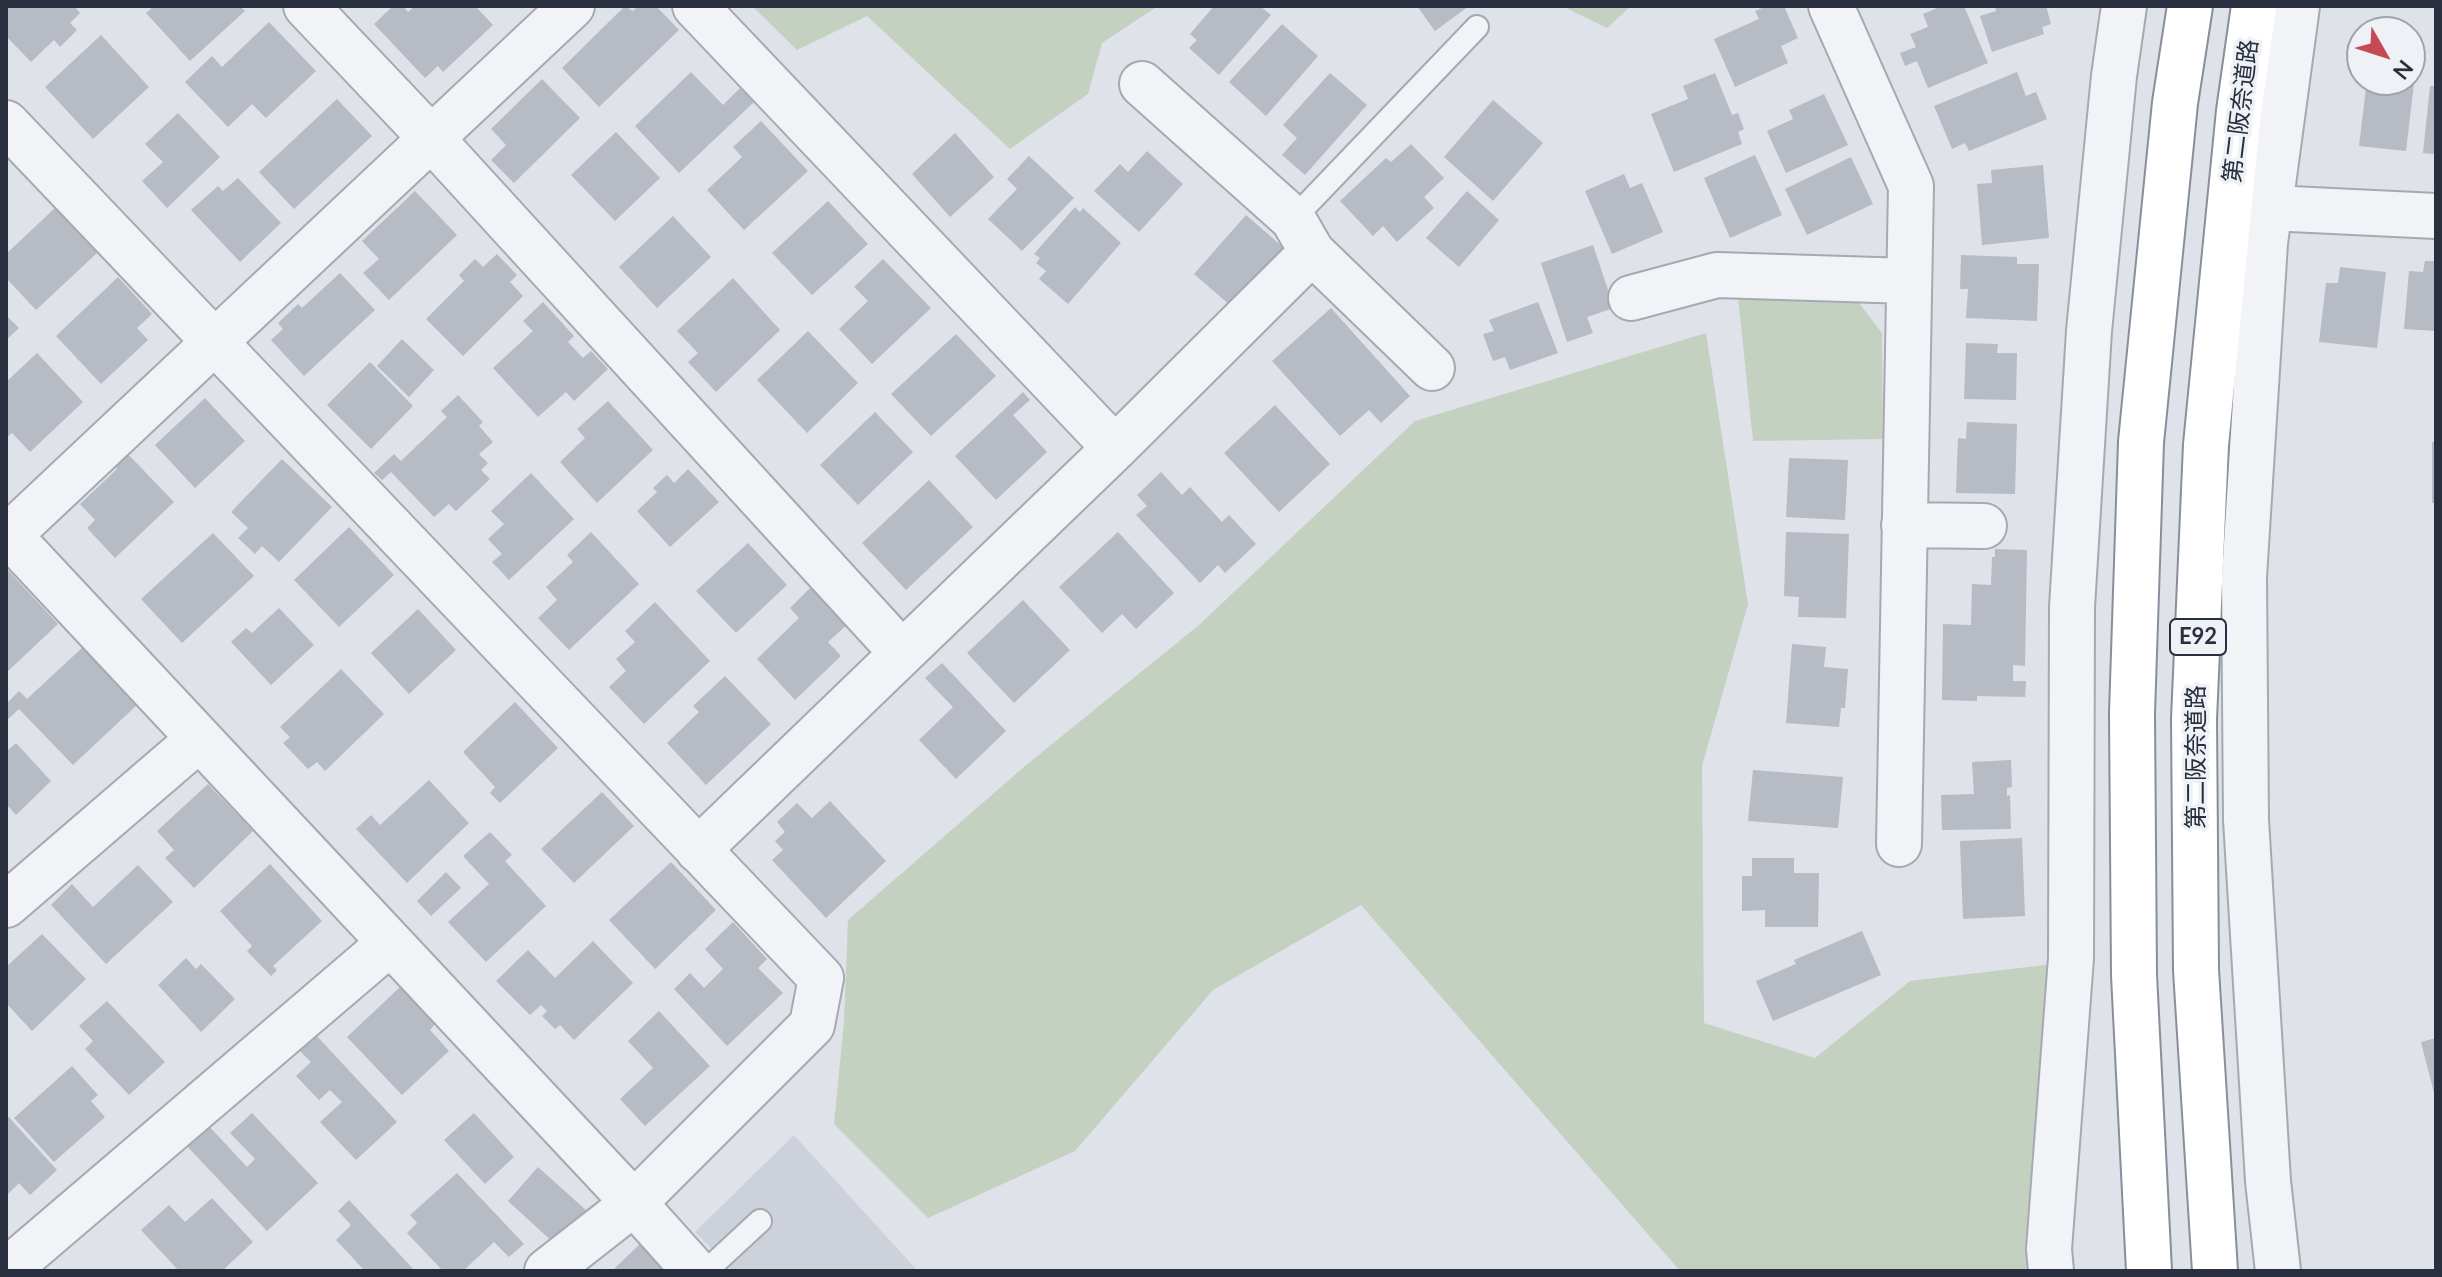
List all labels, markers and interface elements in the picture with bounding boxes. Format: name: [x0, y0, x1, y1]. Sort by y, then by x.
north arrow: [2346, 16, 2426, 96]
street label: 第二阪奈道路: [2218, 38, 2264, 184]
text: N: [2388, 55, 2419, 85]
road number: E92: [2170, 619, 2226, 655]
street label: 第二阪奈道路: [2182, 685, 2210, 829]

